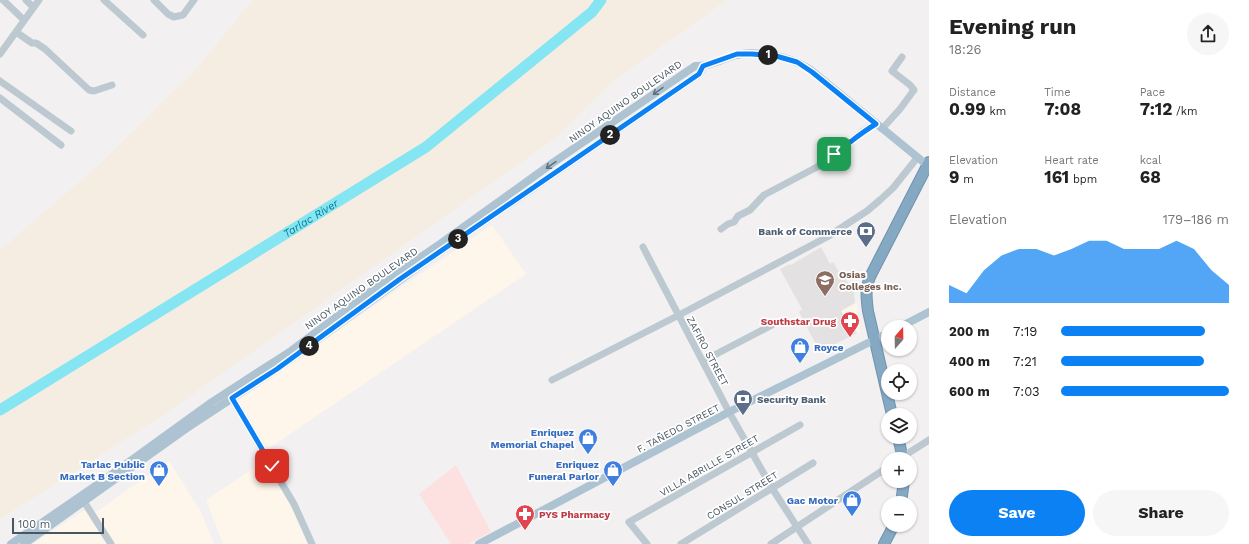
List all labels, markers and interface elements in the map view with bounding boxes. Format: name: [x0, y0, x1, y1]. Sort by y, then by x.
button: share: [1187, 13, 1229, 55]
text: Evening run: [949, 14, 1077, 39]
text: 18:26: [949, 42, 981, 57]
pin: 1: [758, 45, 778, 65]
text: 1: [766, 48, 770, 61]
street label: NINOY AQUINO BOULEVARD: [567, 58, 684, 145]
text: Distance: [949, 86, 996, 99]
text: Time: [1044, 86, 1071, 99]
text: Pace: [1140, 86, 1165, 99]
one-way arrow: [653, 87, 664, 95]
text: 0.99: [949, 99, 986, 119]
text: 7:08: [1044, 99, 1081, 119]
text: 7:12: [1140, 99, 1172, 119]
text: km: [986, 105, 1006, 118]
text: /km: [1172, 105, 1198, 118]
pin: 2: [600, 125, 620, 145]
text: 2: [607, 128, 613, 141]
pin: [817, 137, 851, 171]
icon: arrive: [823, 143, 845, 165]
text: Elevation: [949, 154, 998, 167]
text: Heart rate: [1044, 154, 1099, 167]
text: kcal: [1140, 154, 1161, 167]
one-way arrow: [545, 161, 556, 169]
text: 9: [949, 167, 959, 187]
text: 161: [1044, 167, 1069, 187]
text: 68: [1140, 167, 1161, 187]
text: m: [959, 173, 974, 186]
text: bpm: [1069, 173, 1097, 186]
water label: Tarlac River: [281, 196, 341, 241]
text: Elevation: [949, 212, 1007, 227]
text: 179–186 m: [1163, 212, 1229, 227]
bank icon: Bank of Commerce: [855, 220, 877, 248]
place label: Bank of Commerce: [758, 226, 852, 237]
pin: 3: [448, 229, 468, 249]
text: 3: [455, 232, 461, 245]
street label: NINOY AQUINO BOULEVARD: [303, 245, 420, 332]
school or university icon: Osias Colleges Inc.: [814, 269, 836, 297]
place label: Osias Colleges Inc.: [839, 269, 902, 292]
pharmacy icon: Southstar Drug: [839, 310, 861, 338]
street label: ZAFIRO STREET: [685, 315, 731, 388]
place label: Southstar Drug: [761, 316, 836, 327]
north arrow: [881, 320, 917, 356]
map controls: [881, 320, 917, 532]
text: 200 m: [949, 324, 989, 339]
text: 7:19: [1013, 324, 1037, 339]
pin: 4: [299, 336, 319, 356]
shop icon: Royce: [789, 336, 811, 364]
text: 4: [305, 339, 313, 352]
place label: Royce: [814, 342, 844, 353]
text: 400 m: [949, 354, 990, 369]
text: 7:21: [1013, 354, 1037, 369]
button: locate: [881, 364, 917, 400]
text: 600 m: [949, 384, 990, 399]
text: 7:03: [1013, 384, 1040, 399]
bank icon: Security Bank: [732, 388, 754, 416]
place label: Security Bank: [757, 394, 827, 405]
street label: F. TAÑEDO STREET: [635, 402, 721, 455]
button: layers: [881, 408, 917, 444]
place label: Enriquez Memorial Chapel: [491, 427, 575, 450]
shop icon: Enriquez Memorial Chapel: [577, 427, 599, 455]
street label: VILLA ABRILLE STREET: [658, 432, 761, 498]
pin: [255, 449, 289, 483]
button: +: [881, 452, 917, 488]
icon: check: [261, 455, 283, 477]
place label: Tarlac Public Market B Section: [60, 459, 145, 482]
shop icon: Tarlac Public Market B Section: [148, 459, 170, 487]
place label: Enriquez Funeral Parlor: [529, 459, 600, 482]
shop icon: Enriquez Funeral Parlor: [602, 459, 624, 487]
street label: CONSUL STREET: [705, 469, 780, 522]
shop icon: Gac Motor: [841, 489, 863, 517]
button: Save: [949, 490, 1085, 536]
button: Share: [1093, 490, 1229, 536]
place label: Gac Motor: [787, 495, 839, 506]
button: −: [881, 496, 917, 532]
pharmacy icon: PYS Pharmacy: [514, 503, 536, 531]
place label: PYS Pharmacy: [539, 509, 610, 520]
scale bar: [12, 516, 104, 535]
text: 100 m: [18, 518, 50, 531]

